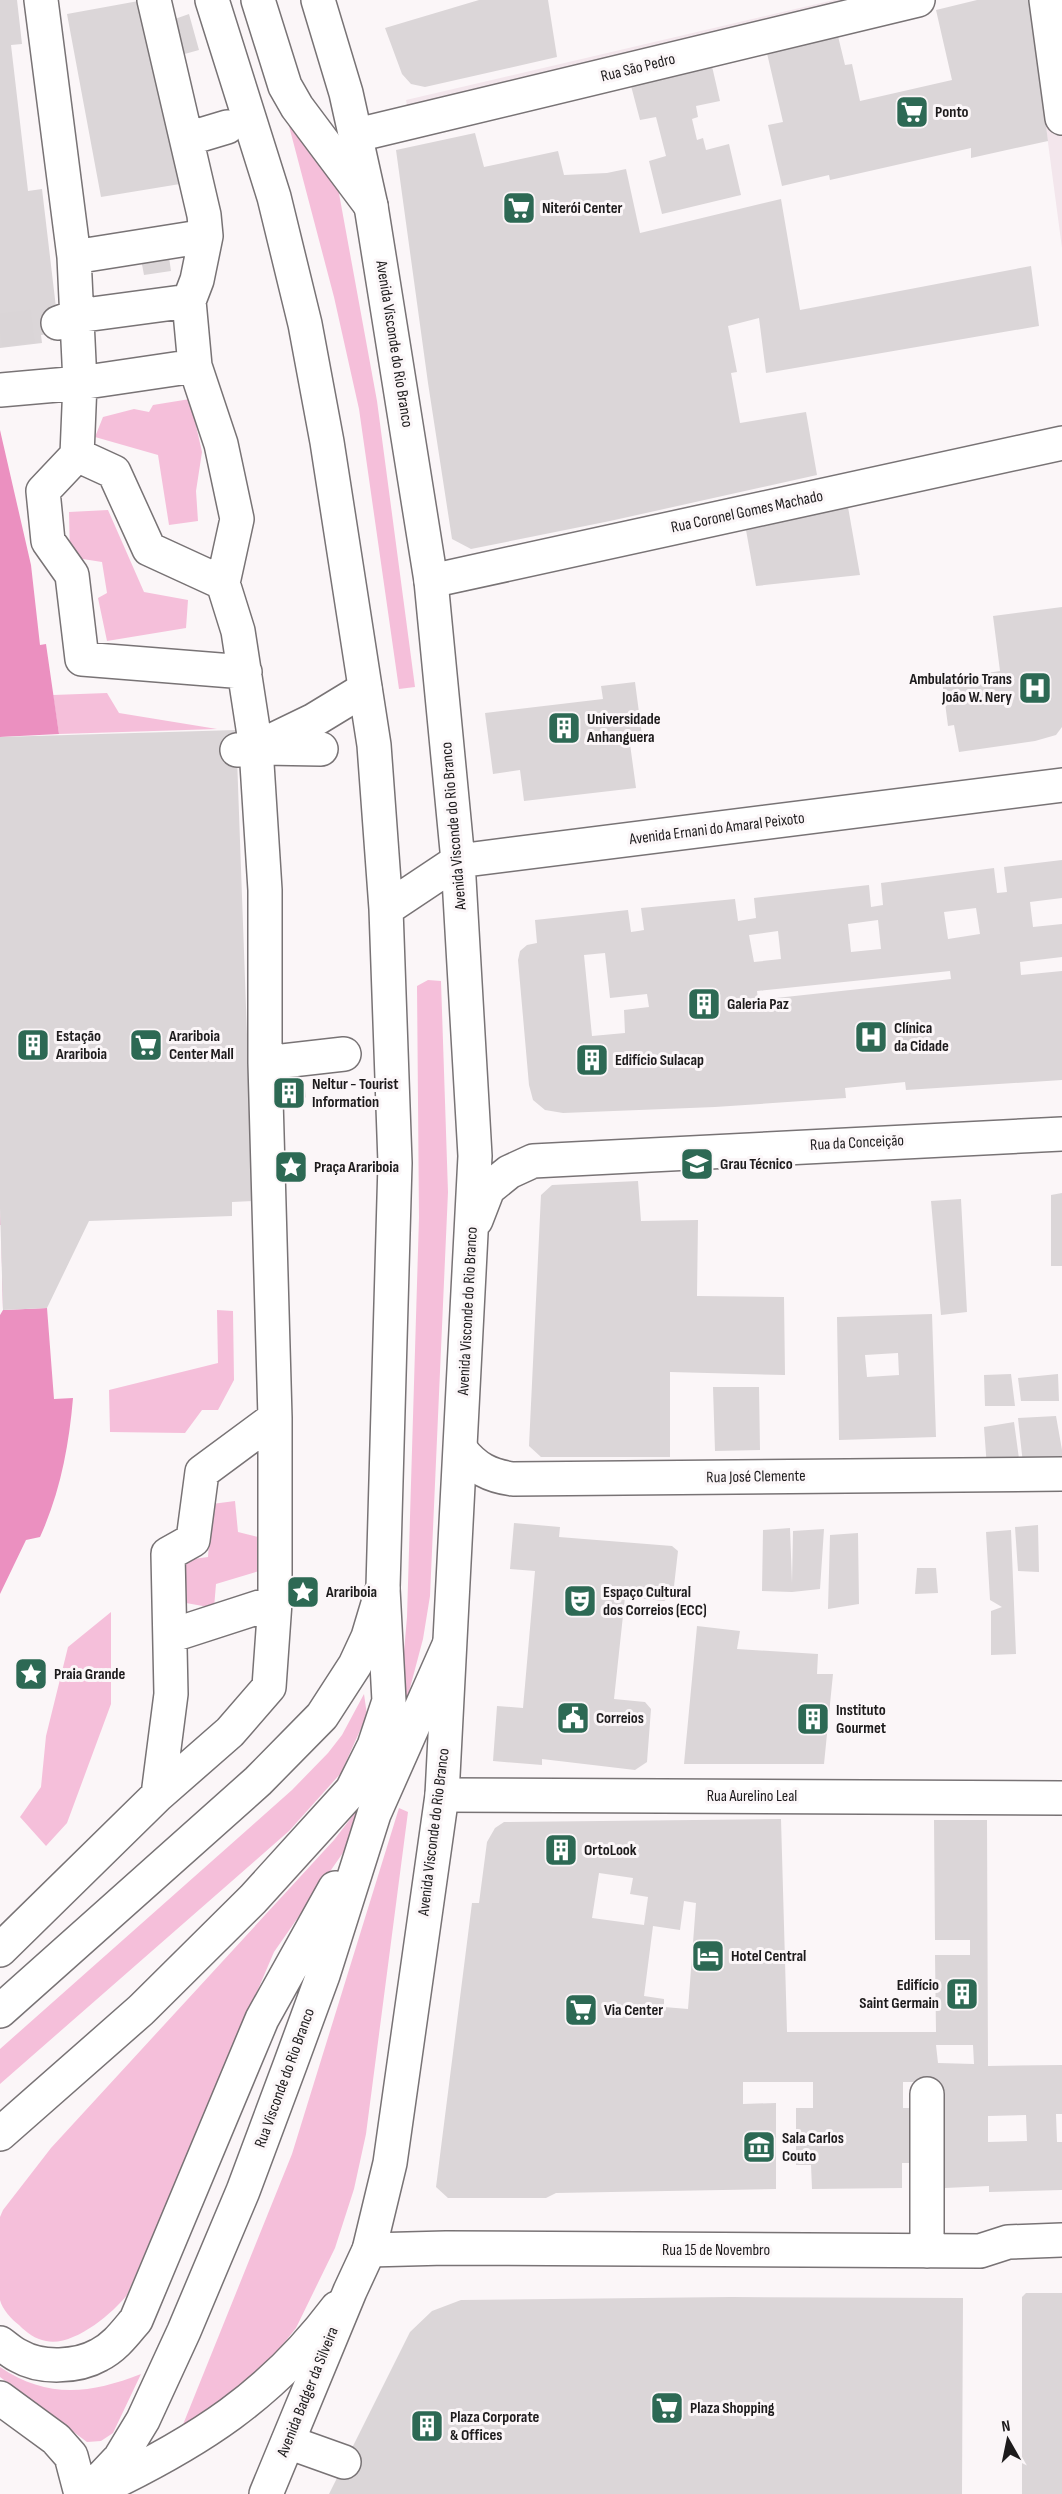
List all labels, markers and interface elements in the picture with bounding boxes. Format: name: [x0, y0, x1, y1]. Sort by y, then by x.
street label: Rua São Pedro: [599, 50, 677, 86]
supermarket icon: Ponto: [894, 94, 930, 130]
place label: Ponto: [935, 103, 969, 122]
supermarket icon: Niterói Center: [501, 190, 537, 226]
place label: Niterói Center: [542, 199, 622, 218]
street label: Avenida Visconde do Rio Branco: [371, 258, 417, 429]
street label: Rua Coronel Gomes Machado: [669, 487, 825, 537]
place label: Ambulatório Trans João W. Nery: [908, 670, 1012, 707]
hospital icon: Ambulatório Trans João W. Nery: [1017, 670, 1053, 706]
building icon: Universidade Anhanguera: [546, 710, 582, 746]
place label: Universidade Anhanguera: [586, 710, 661, 747]
street label: Avenida Visconde do Rio Branco: [437, 741, 471, 912]
street label: Avenida Ernani do Amaral Peixoto: [627, 809, 806, 849]
building icon: Galeria Paz: [686, 986, 722, 1022]
place label: Galeria Paz: [727, 995, 789, 1014]
hospital icon: Clínica da Cidade: [853, 1019, 889, 1055]
place label: Clínica da Cidade: [894, 1019, 949, 1056]
building icon: Estação Arariboia: [15, 1027, 51, 1063]
place label: Estação Arariboia: [55, 1027, 107, 1064]
supermarket icon: Arariboia Center Mall: [128, 1027, 164, 1063]
place label: Arariboia Center Mall: [168, 1027, 234, 1064]
building icon: Edifício Sulacap: [574, 1042, 610, 1078]
place label: Edifício Sulacap: [615, 1051, 704, 1070]
building icon: Neltur - Tourist Information: [271, 1075, 307, 1111]
place label: Neltur - Tourist Information: [312, 1075, 399, 1112]
street label: Rua da Conceição: [810, 1131, 904, 1155]
school or university icon: Grau Técnico: [679, 1146, 715, 1182]
place icon: Praça Arariboia: [273, 1149, 309, 1185]
place label: Grau Técnico: [720, 1155, 793, 1174]
place label: Praça Arariboia: [314, 1158, 399, 1177]
street label: Avenida Visconde do Rio Branco: [454, 1226, 482, 1397]
street label: Rua José Clemente: [706, 1467, 806, 1487]
place icon: Arariboia: [285, 1574, 321, 1610]
place label: Arariboia: [325, 1583, 377, 1602]
theatre icon: Espaço Cultural dos Correios (ECC): [562, 1583, 598, 1619]
place label: Espaço Cultural dos Correios (ECC): [603, 1583, 707, 1620]
place icon: Praia Grande: [13, 1656, 49, 1692]
place label: Praia Grande: [54, 1665, 126, 1684]
public building icon: Correios: [555, 1700, 591, 1736]
building icon: Instituto Gourmet: [795, 1701, 831, 1737]
place label: Instituto Gourmet: [836, 1701, 886, 1738]
place label: Correios: [596, 1709, 644, 1728]
street label: Avenida Visconde do Rio Branco: [414, 1747, 454, 1918]
street label: Rua Aurelino Leal: [707, 1787, 797, 1806]
building icon: OrtoLook: [543, 1832, 579, 1868]
place label: OrtoLook: [584, 1841, 637, 1860]
hotel icon: Hotel Central: [690, 1938, 726, 1974]
place label: Hotel Central: [731, 1947, 806, 1966]
place label: Edifício Saint Germain: [859, 1976, 939, 2013]
building icon: Edifício Saint Germain: [944, 1976, 980, 2012]
supermarket icon: Via Center: [563, 1992, 599, 2028]
place label: Via Center: [604, 2001, 663, 2020]
street label: Rua Visconde do Rio Branco: [251, 2006, 319, 2150]
museum icon: Sala Carlos Couto: [741, 2129, 777, 2165]
place label: Sala Carlos Couto: [782, 2129, 844, 2166]
street label: Rua 15 de Novembro: [662, 2241, 770, 2260]
street label: Avenida Badger da Silveira: [273, 2324, 343, 2461]
supermarket icon: Plaza Shopping: [649, 2390, 685, 2426]
place label: Plaza Shopping: [690, 2399, 775, 2418]
building icon: Plaza Corporate & Offices: [409, 2408, 445, 2444]
place label: Plaza Corporate & Offices: [450, 2408, 540, 2445]
north arrow: [978, 2410, 1038, 2470]
text: N: [1000, 2417, 1012, 2437]

